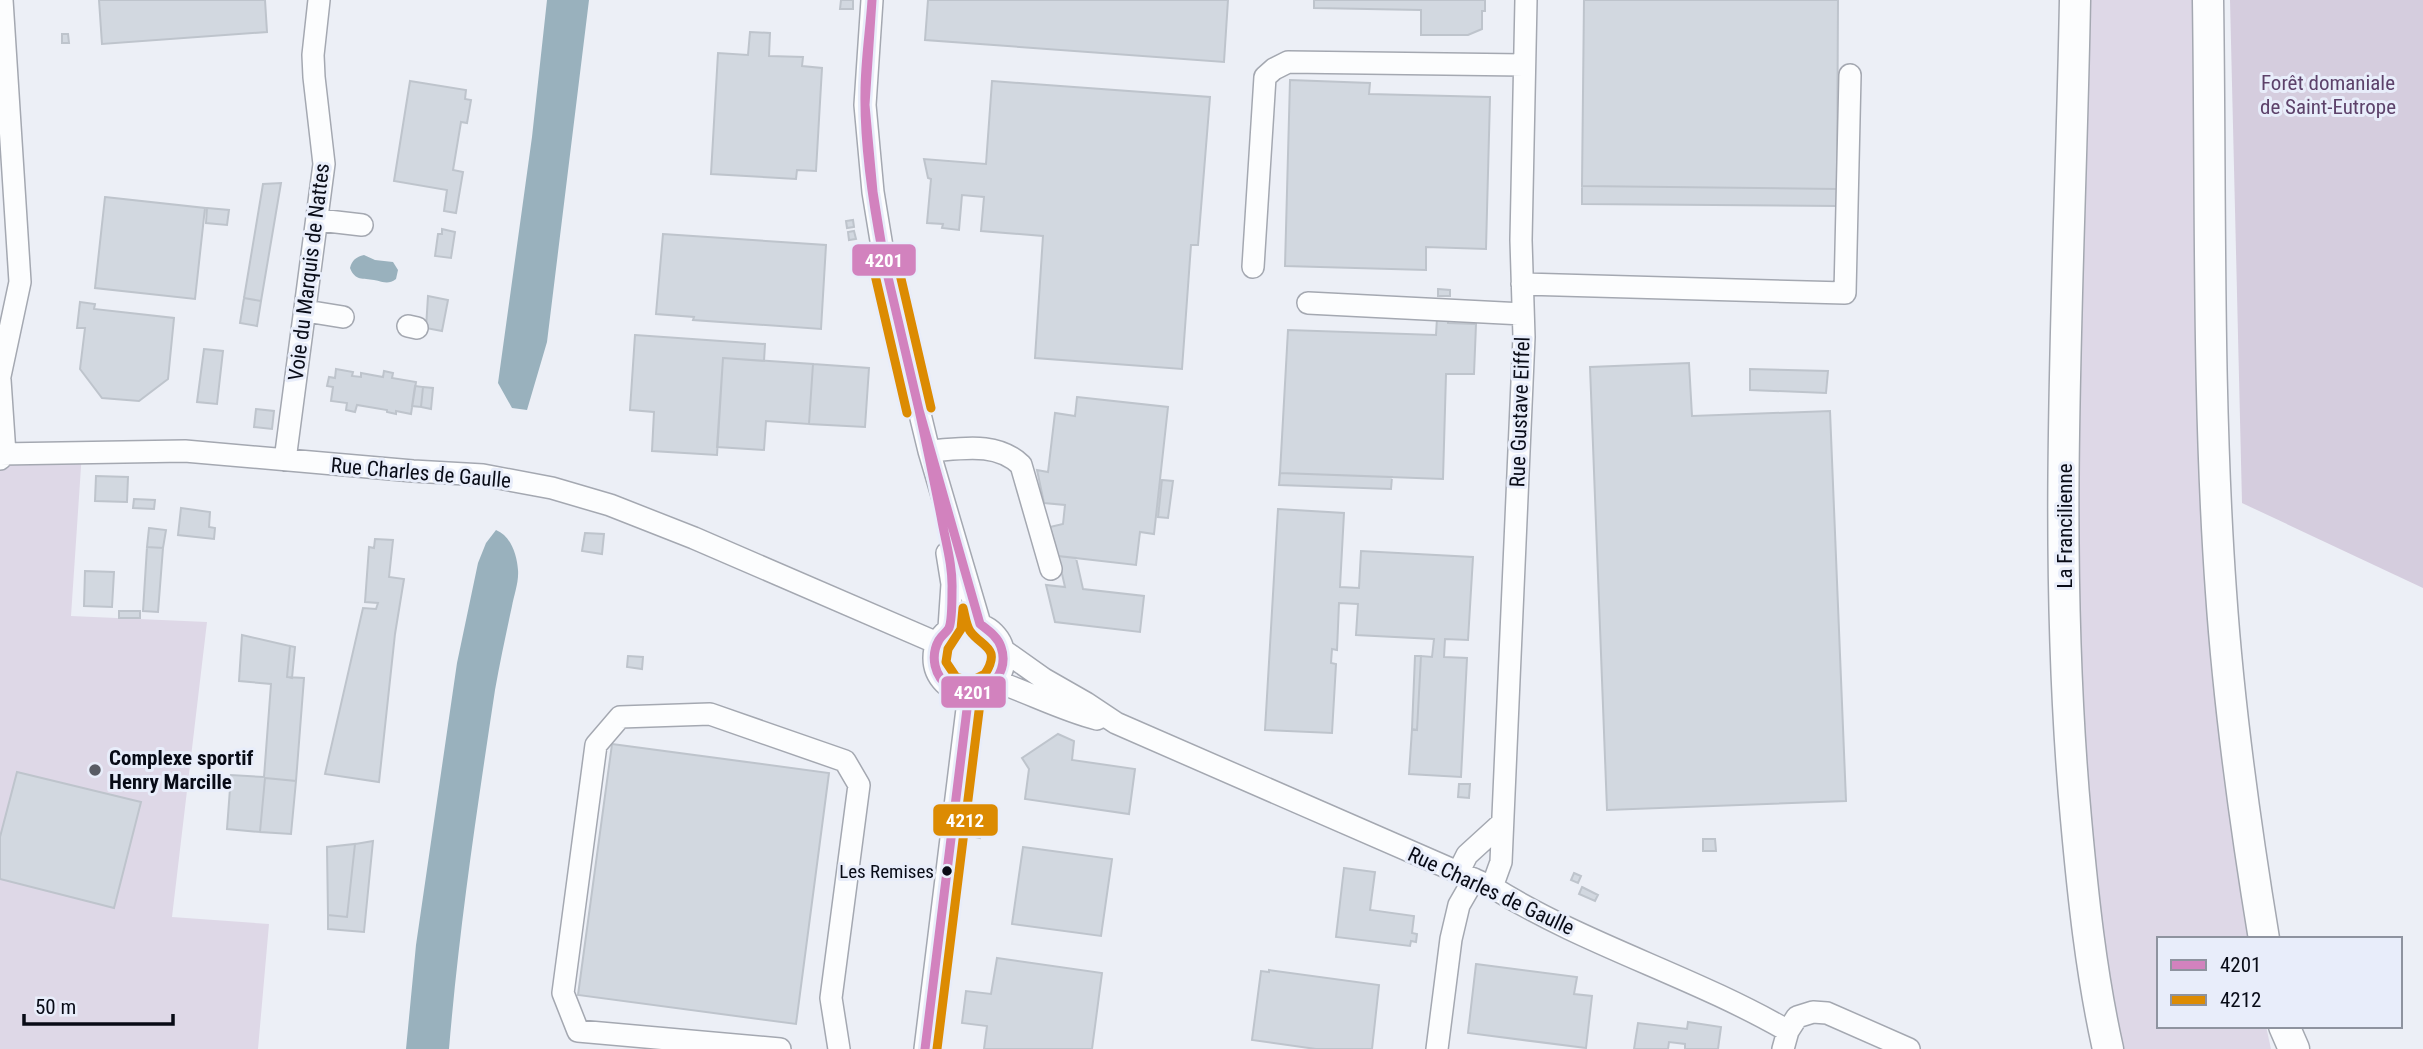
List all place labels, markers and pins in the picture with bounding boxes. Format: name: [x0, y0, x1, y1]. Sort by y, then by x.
place label: Complexe sportif Henry Marcille: [109, 746, 253, 794]
marker: Complexe sportif Henry Marcille: [87, 762, 103, 778]
place label: Les Remises: [839, 860, 934, 883]
marker: Les Remises: [940, 864, 954, 878]

